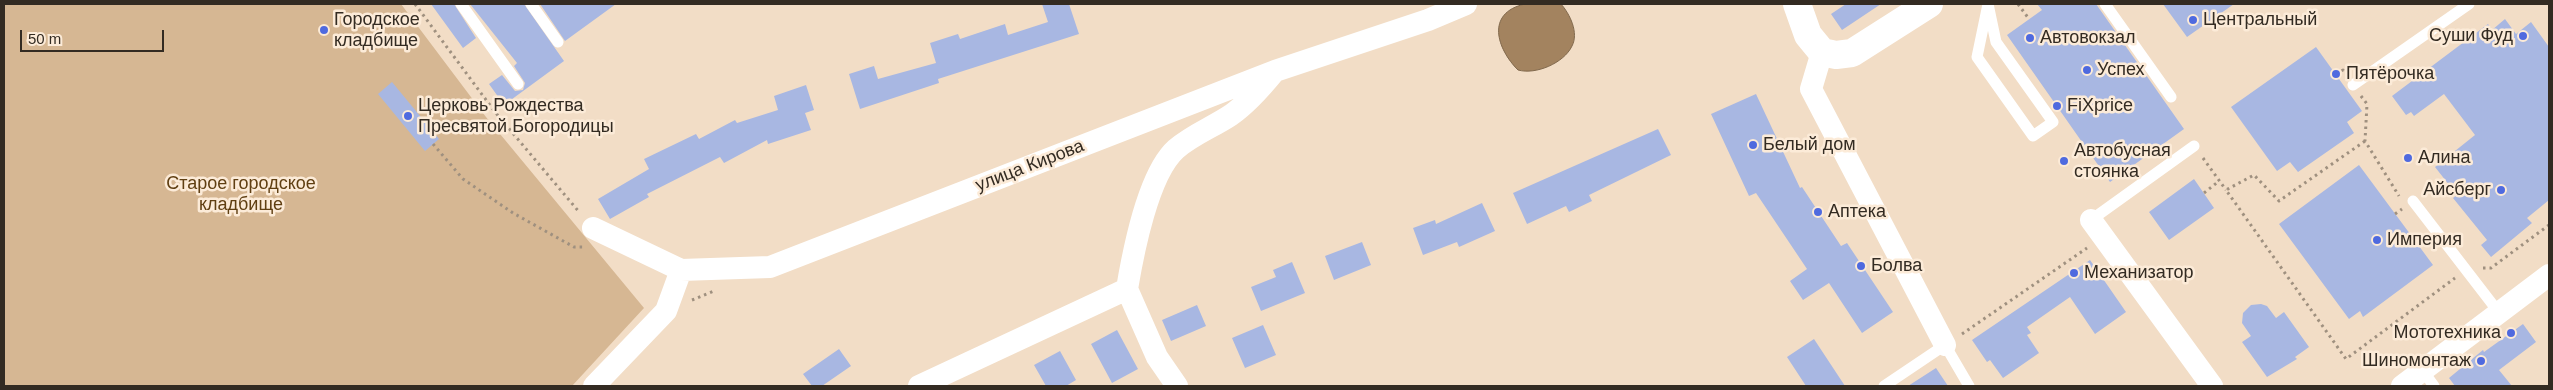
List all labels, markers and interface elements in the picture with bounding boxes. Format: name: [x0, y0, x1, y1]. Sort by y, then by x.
place label: Городское кладбище: [334, 9, 420, 52]
place label: Центральный: [2203, 9, 2317, 31]
marker: Центральный: [2187, 14, 2199, 26]
scale bar: [22, 20, 166, 52]
marker: Городское кладбище: [318, 24, 330, 36]
place label: Суши Фуд: [2429, 25, 2513, 47]
place label: Автовокзал: [2040, 27, 2135, 49]
text: 50 m: [28, 30, 61, 47]
marker: Суши Фуд: [2517, 30, 2529, 42]
marker: Автовокзал: [2024, 32, 2036, 44]
place label: Успех: [2097, 59, 2145, 81]
place label: Пятёрочка: [2346, 63, 2434, 85]
marker: Успех: [2081, 64, 2093, 76]
marker: Пятёрочка: [2330, 68, 2342, 80]
place label: Церковь Рождества Пресвятой Богородицы: [418, 95, 614, 138]
place label: FiXprice: [2067, 95, 2133, 117]
marker: FiXprice: [2051, 100, 2063, 112]
marker: Церковь Рождества Пресвятой Богородицы: [402, 110, 414, 122]
place label: Белый дом: [1763, 134, 1856, 156]
street label: улица Кирова: [973, 135, 1087, 197]
marker: Белый дом: [1747, 139, 1759, 151]
place label: Автобусная стоянка: [2074, 140, 2171, 182]
place label: Алина: [2418, 147, 2471, 169]
marker: Алина: [2402, 152, 2414, 164]
marker: Автобусная стоянка: [2058, 155, 2070, 167]
park label: Старое городское кладбище: [166, 173, 316, 215]
place label: Айсберг: [2423, 179, 2491, 201]
marker: Айсберг: [2495, 184, 2507, 196]
place label: Аптека: [1828, 201, 1886, 223]
marker: Аптека: [1812, 206, 1824, 218]
place label: Империя: [2387, 229, 2462, 251]
marker: Империя: [2371, 234, 2383, 246]
place label: Болва: [1871, 255, 1922, 277]
marker: Болва: [1855, 260, 1867, 272]
place label: Механизатор: [2084, 262, 2194, 284]
marker: Механизатор: [2068, 267, 2080, 279]
place label: Мототехника: [2394, 322, 2501, 344]
marker: Мототехника: [2505, 327, 2517, 339]
place label: Шиномонтаж: [2362, 350, 2471, 372]
marker: Шиномонтаж: [2475, 355, 2487, 367]

